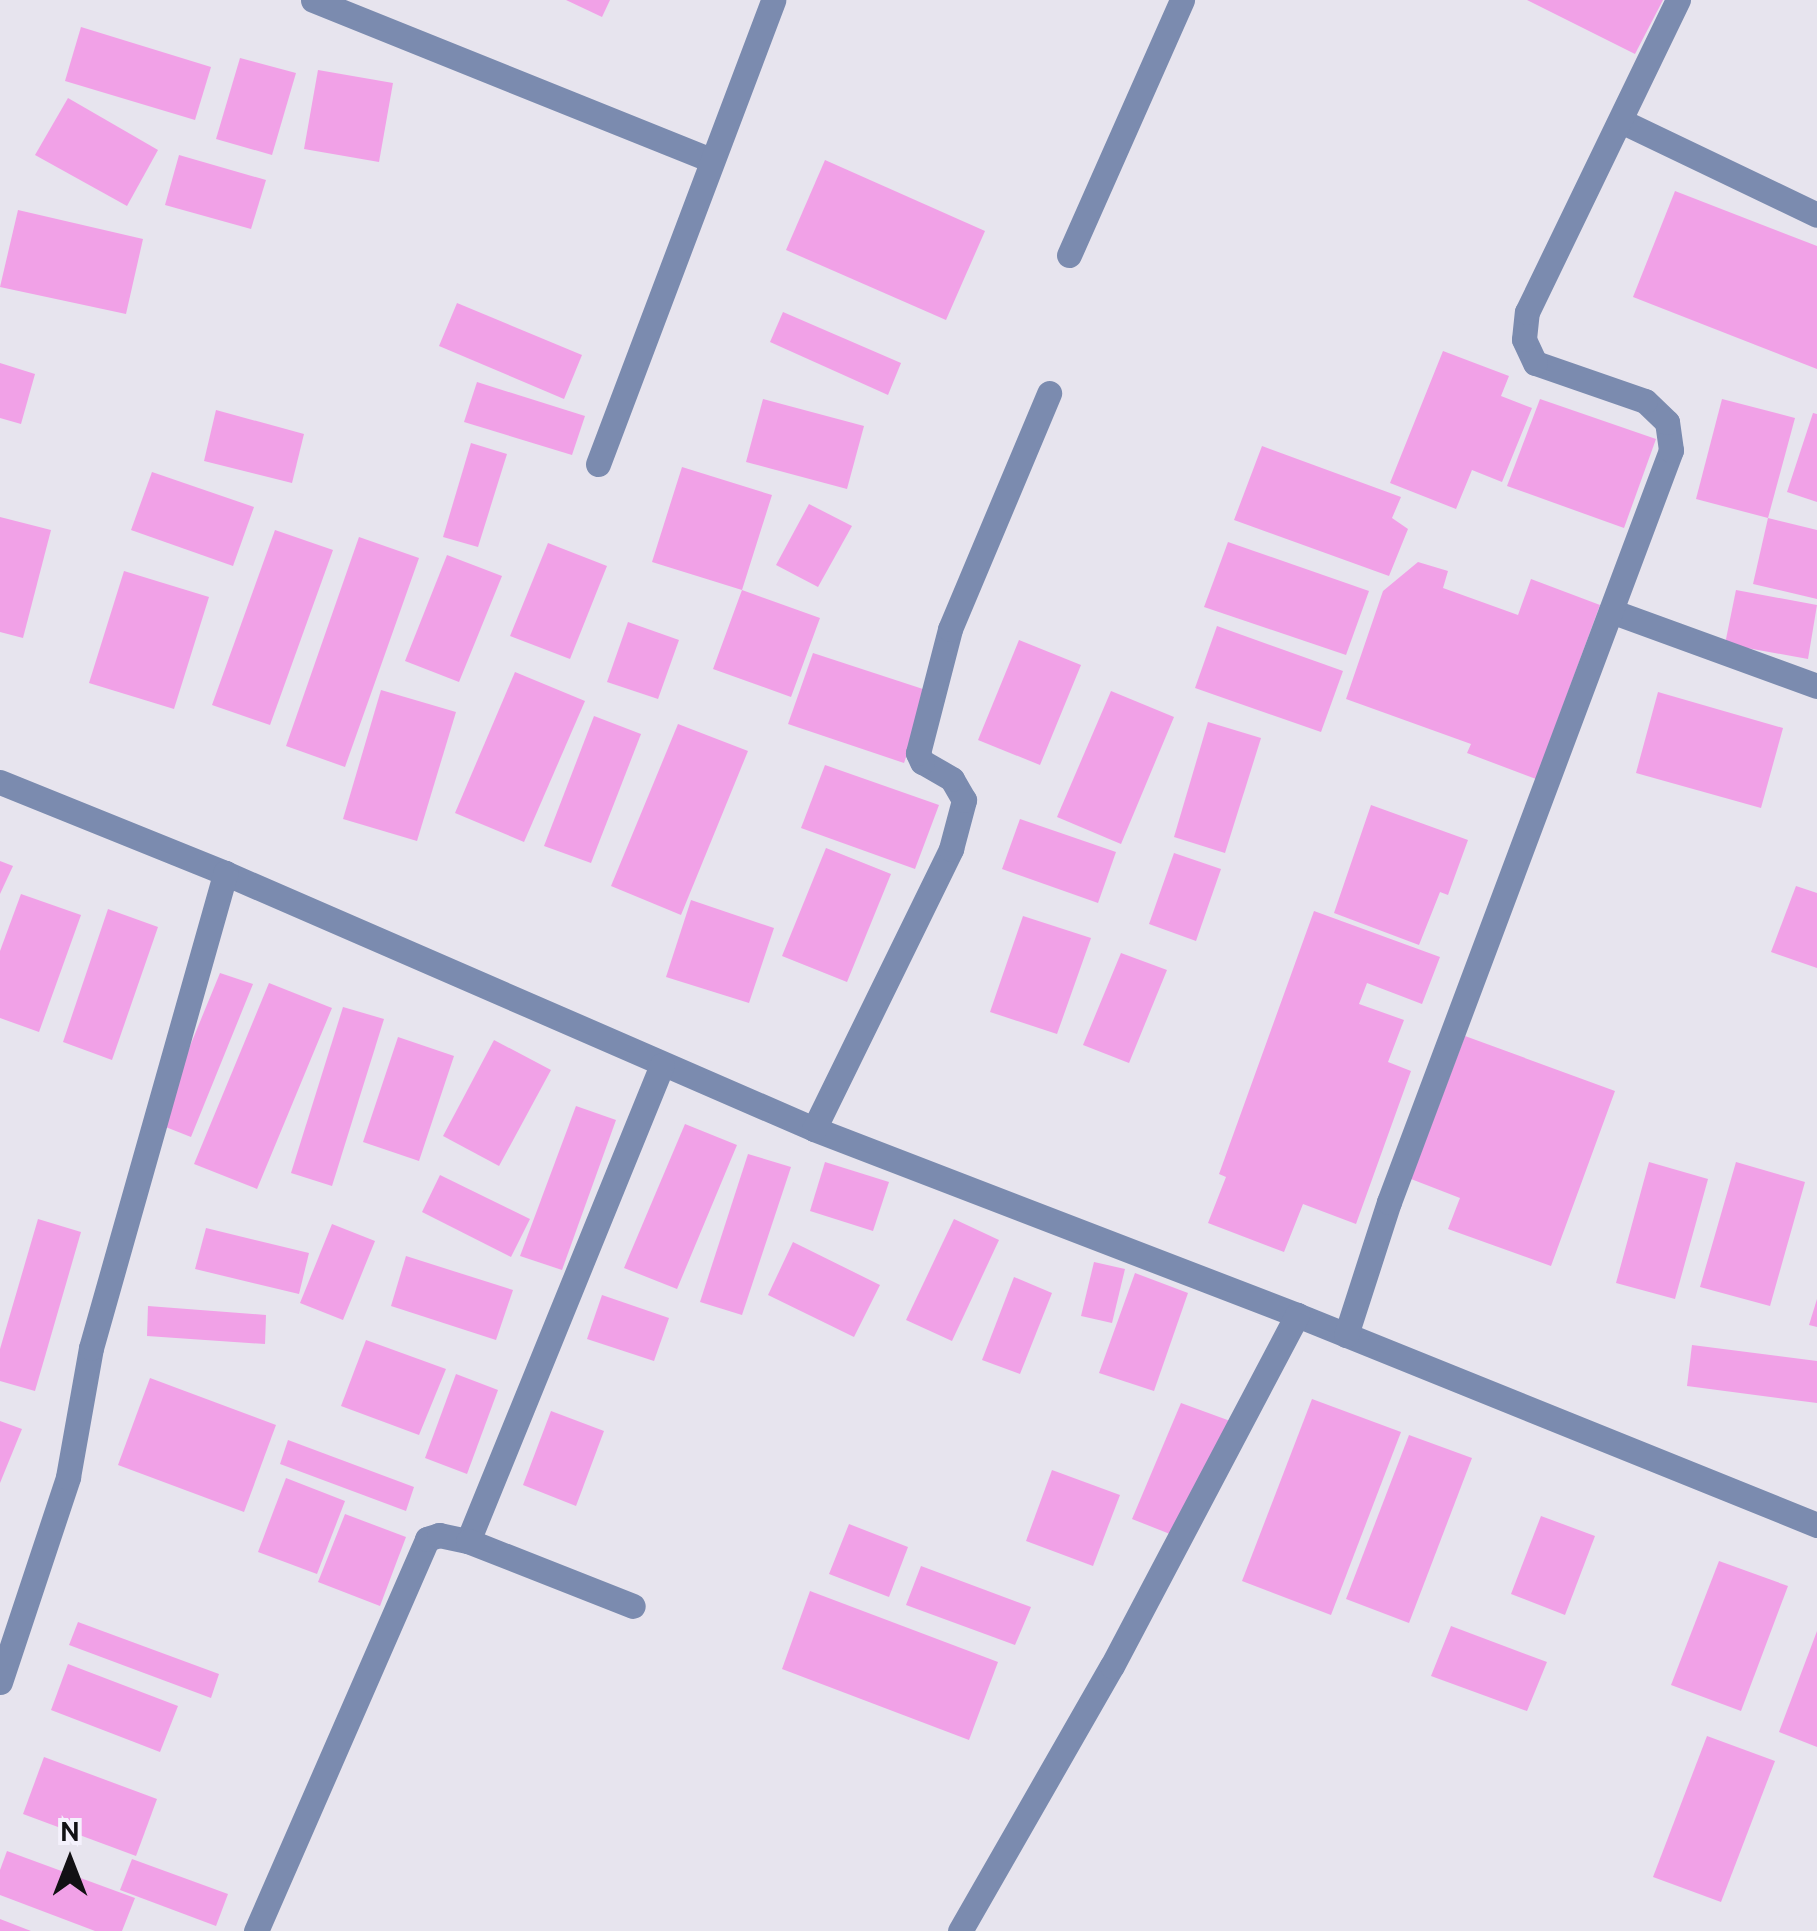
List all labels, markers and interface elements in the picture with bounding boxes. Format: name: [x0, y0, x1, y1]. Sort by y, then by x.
north arrow: [20, 1811, 120, 1911]
text: N: [60, 1814, 80, 1848]

